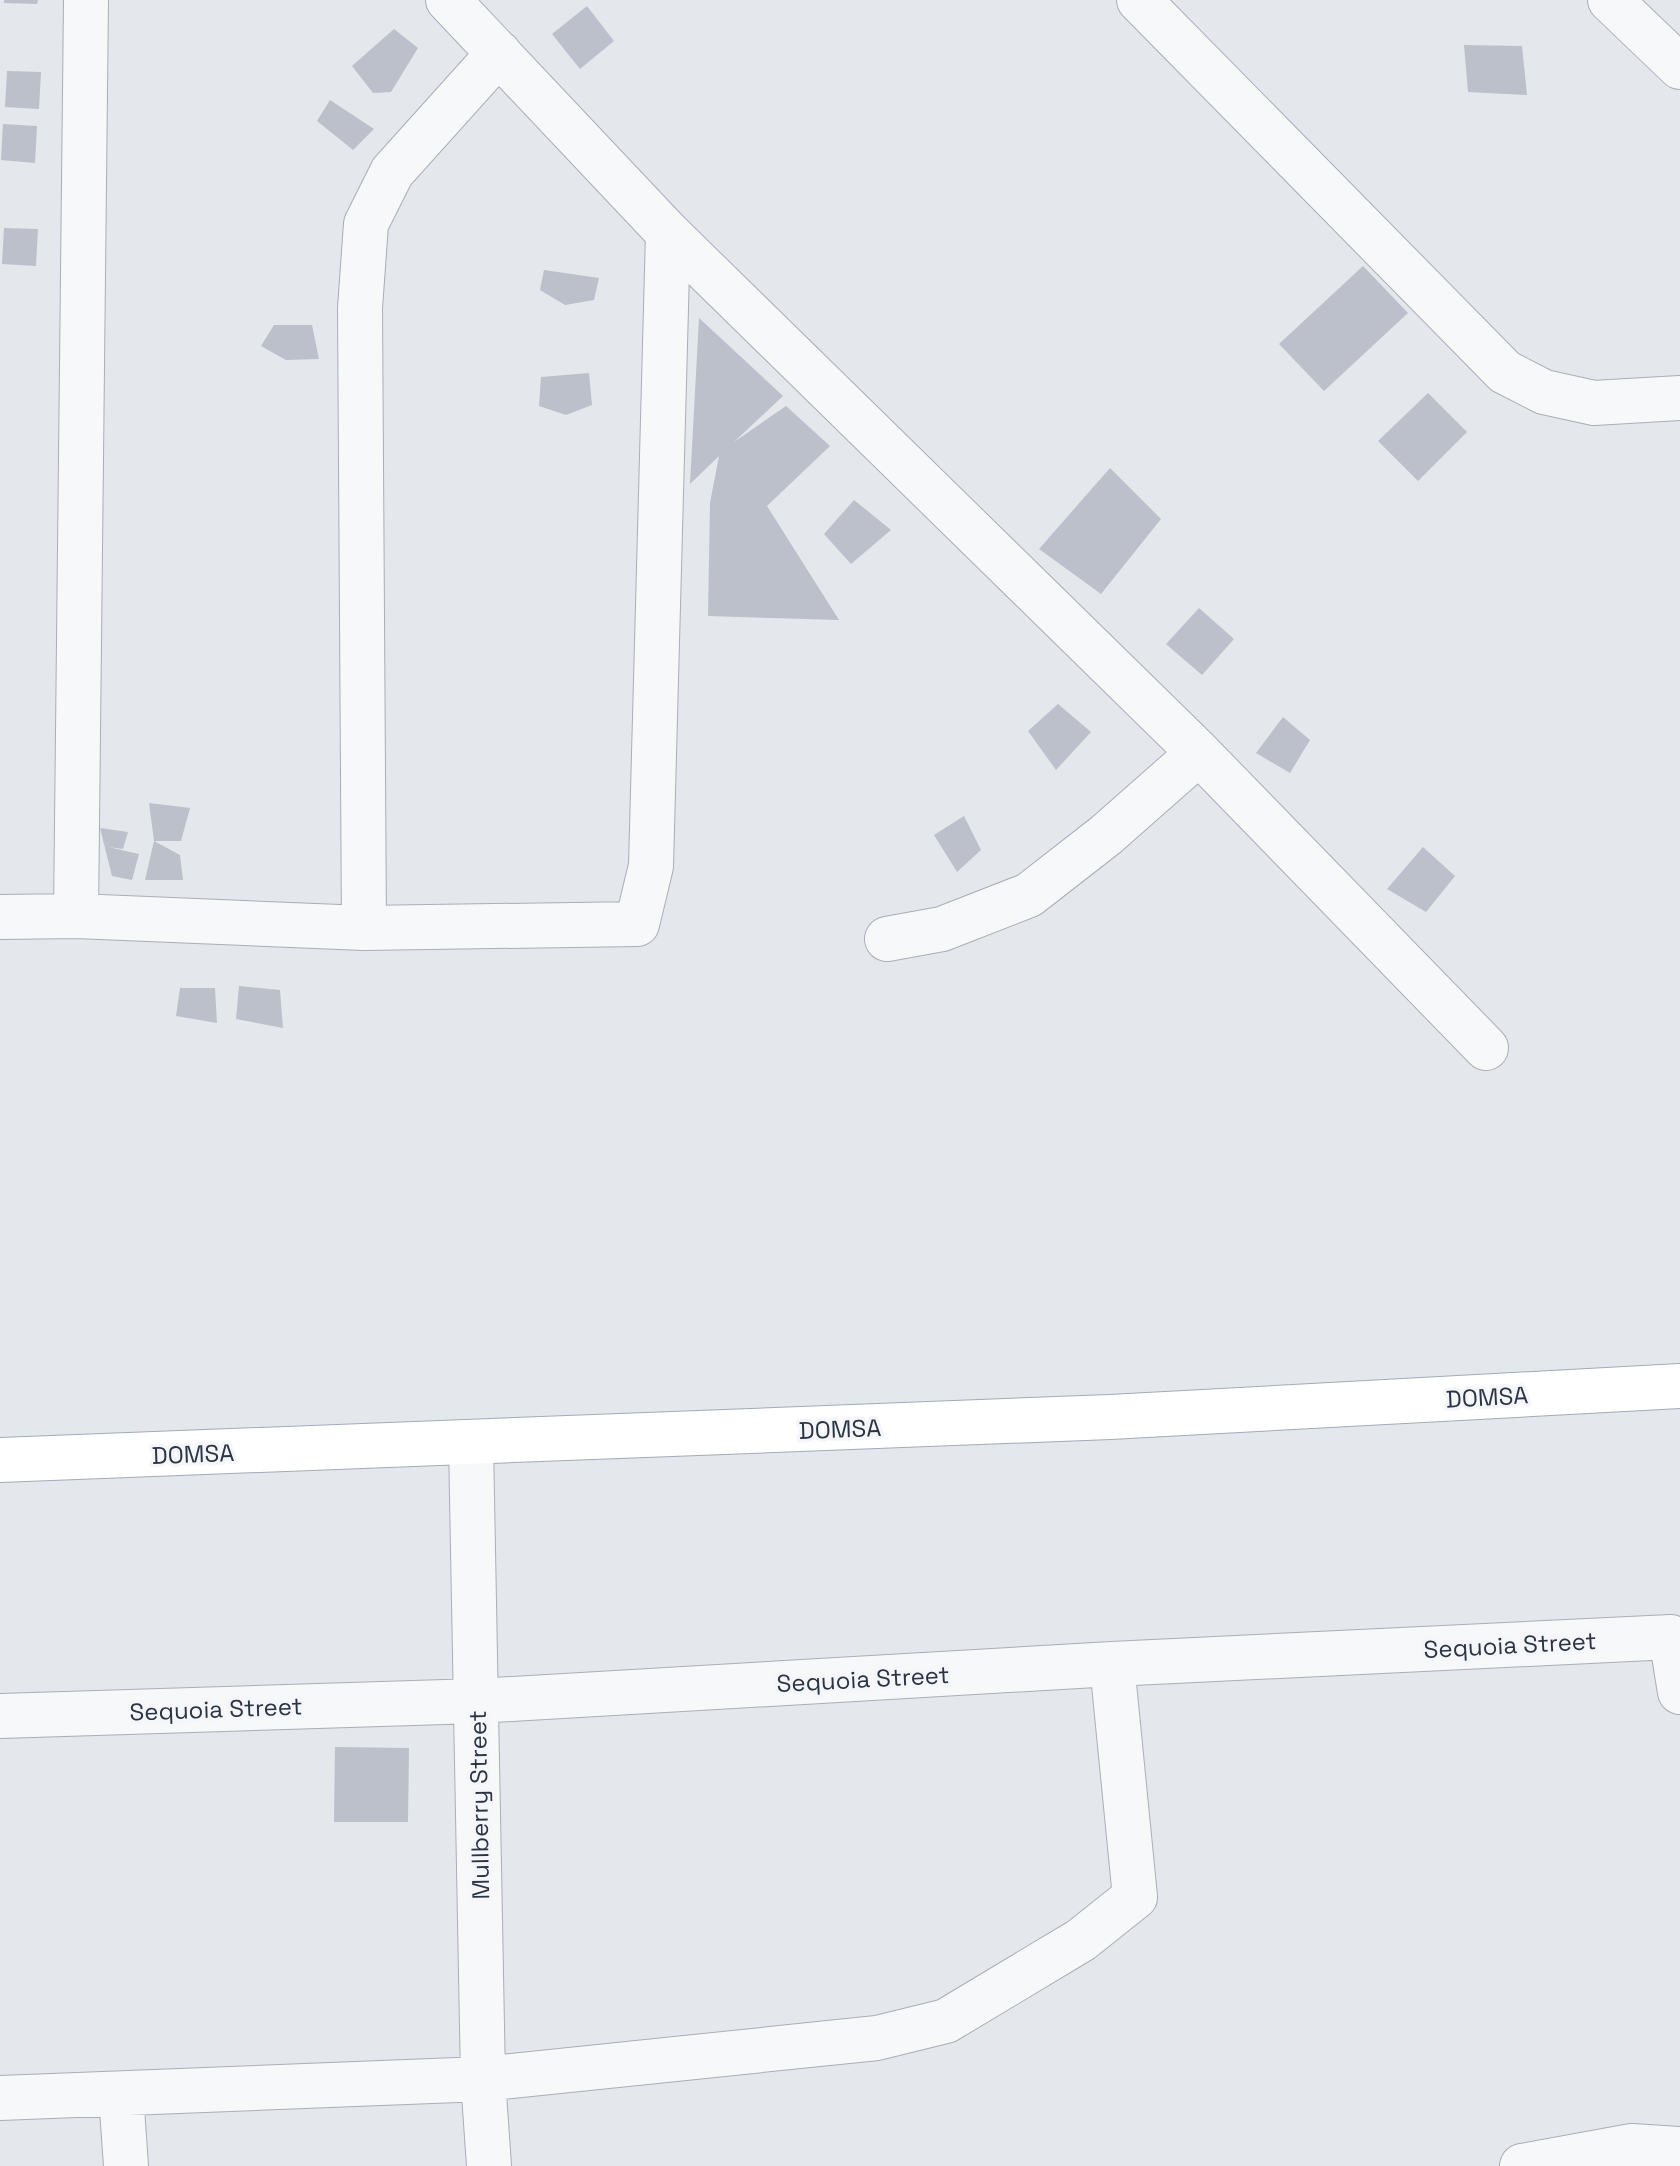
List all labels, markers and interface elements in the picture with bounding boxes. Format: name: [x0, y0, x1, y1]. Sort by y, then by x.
street label: DOMSA: [1445, 1379, 1529, 1415]
street label: DOMSA: [798, 1412, 882, 1446]
street label: DOMSA: [151, 1437, 235, 1471]
street label: Sequoia Street: [1423, 1625, 1597, 1665]
street label: Sequoia Street: [776, 1659, 950, 1699]
street label: Sequoia Street: [129, 1690, 303, 1728]
street label: Mullberry Street: [462, 1710, 496, 1900]

